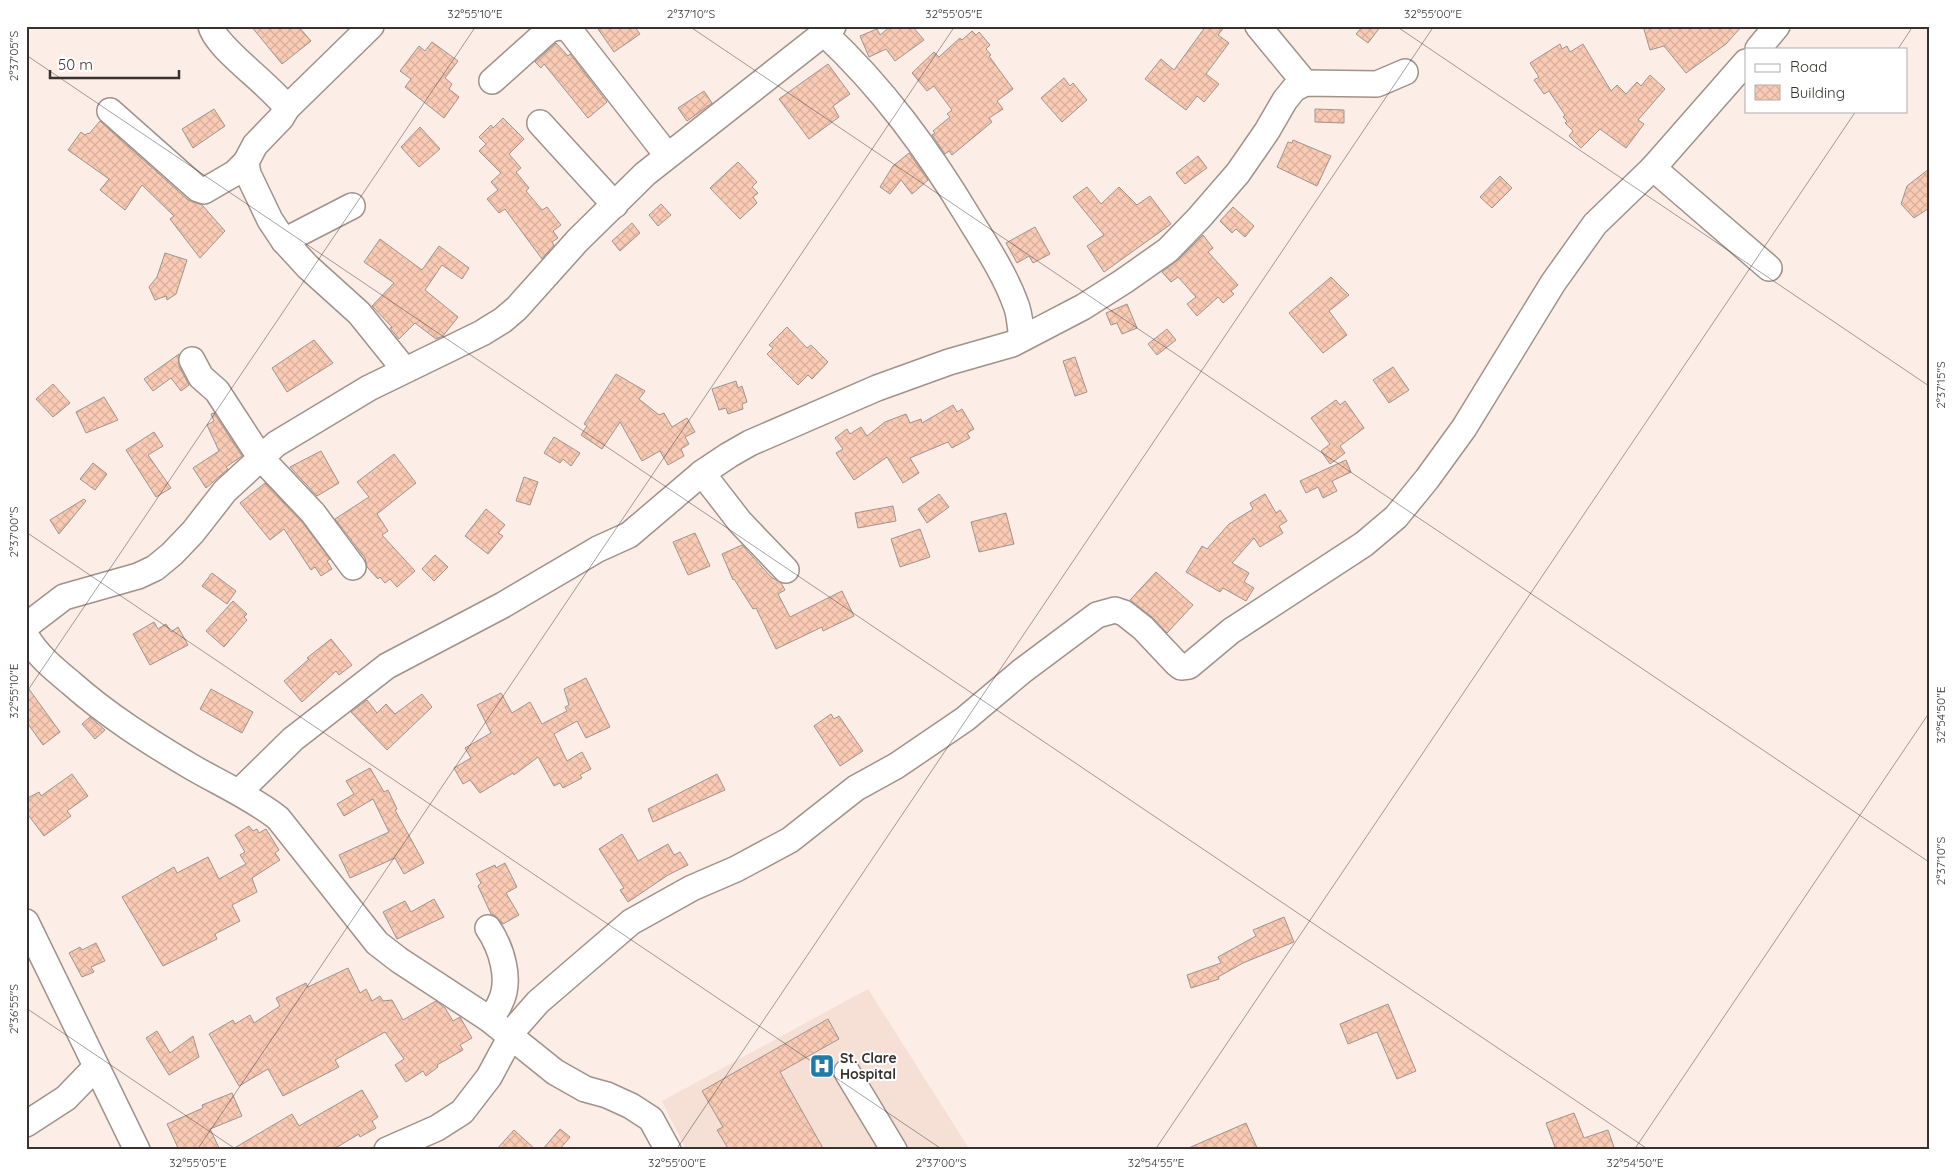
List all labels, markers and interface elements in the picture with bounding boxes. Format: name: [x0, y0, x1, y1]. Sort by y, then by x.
text: 32°55'10"E: [447, 6, 503, 21]
text: 2°37'10"S: [667, 6, 715, 21]
text: 32°55'05"E: [925, 6, 983, 21]
text: 32°55'00"E: [1404, 6, 1462, 21]
text: 2°37'05"S: [6, 31, 21, 81]
scale bar: [50, 48, 179, 80]
legend: [1745, 48, 1908, 112]
text: 50 m: [58, 55, 93, 74]
text: Road: [1790, 57, 1827, 76]
text: Building: [1790, 83, 1845, 102]
text: 2°37'15"S: [1933, 361, 1948, 409]
text: 2°37'00"S: [6, 506, 21, 558]
text: 32°55'10"E: [6, 663, 21, 719]
text: 32°54'50"E: [1933, 686, 1948, 744]
text: 2°37'10"S: [1933, 837, 1948, 885]
text: 2°36'55"S: [6, 984, 21, 1034]
place label: St. Clare Hospital: [840, 1049, 897, 1083]
hospital icon: St. Clare Hospital: [809, 1053, 835, 1079]
text: 32°55'05"E: [169, 1155, 227, 1170]
text: 32°55'00"E: [648, 1155, 706, 1170]
text: 2°37'00"S: [915, 1155, 967, 1170]
text: 32°54'55"E: [1128, 1155, 1184, 1170]
text: 32°54'50"E: [1606, 1155, 1664, 1170]

